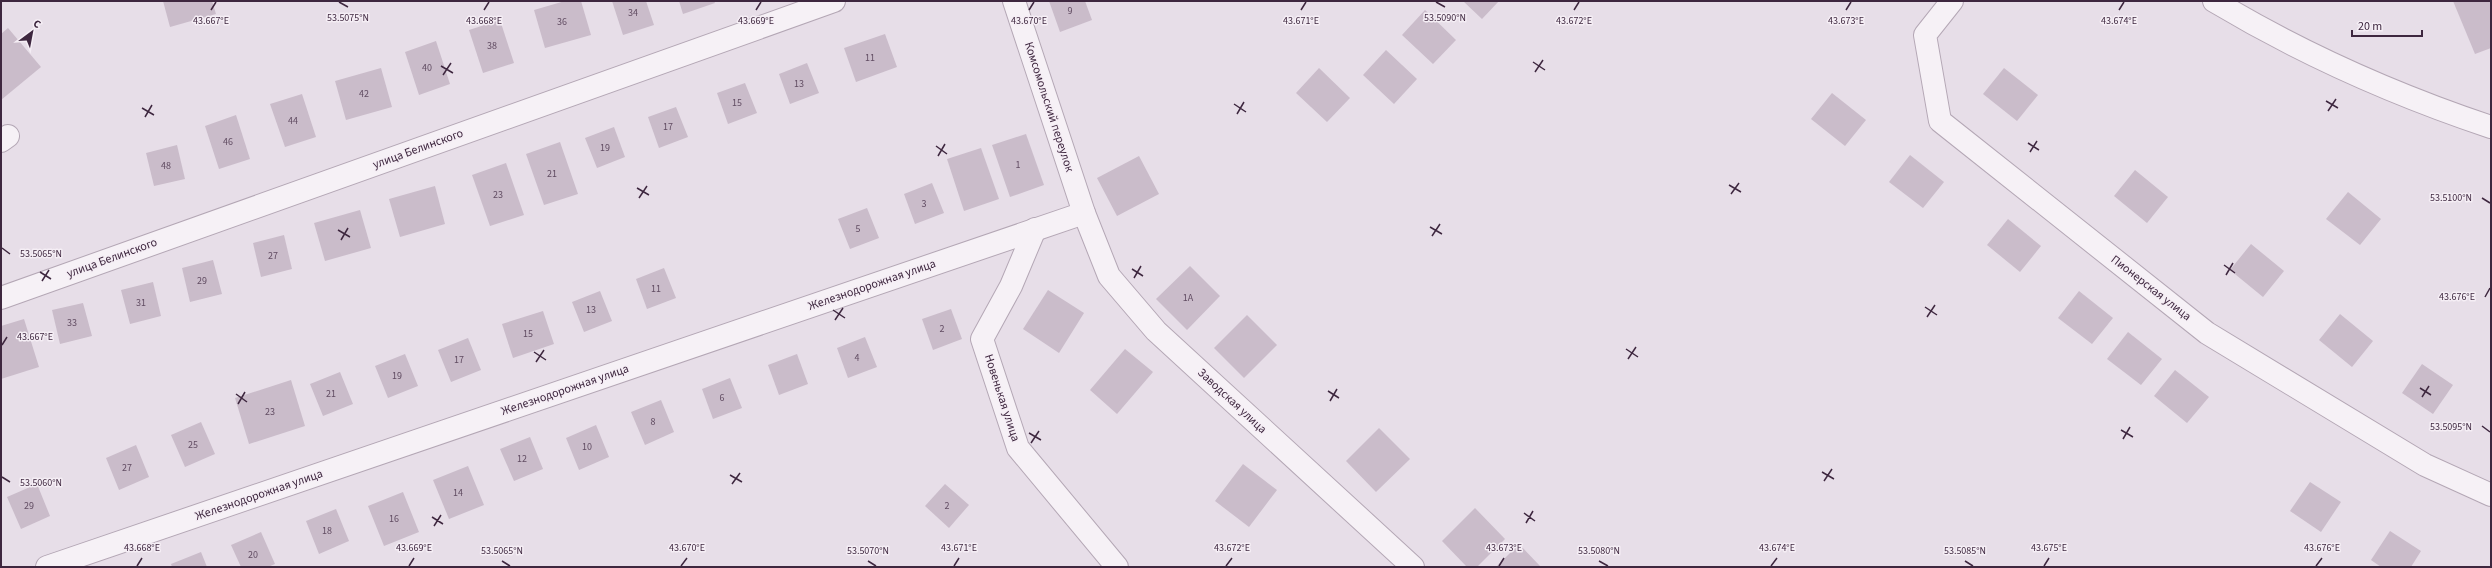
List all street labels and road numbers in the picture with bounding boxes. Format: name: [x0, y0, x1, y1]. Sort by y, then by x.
street label: Комсомольский переулок: [1020, 40, 1078, 174]
street label: улица Белинского: [370, 125, 466, 173]
street label: улица Белинского: [64, 234, 160, 282]
street label: Пионерская улица: [2107, 251, 2195, 325]
street label: Железнодорожная улица: [806, 255, 938, 315]
street label: Новенькая улица: [980, 352, 1024, 444]
street label: Железнодорожная улица: [499, 360, 631, 420]
street label: Заводская улица: [1194, 364, 1270, 438]
street label: Железнодорожная улица: [193, 465, 325, 525]

